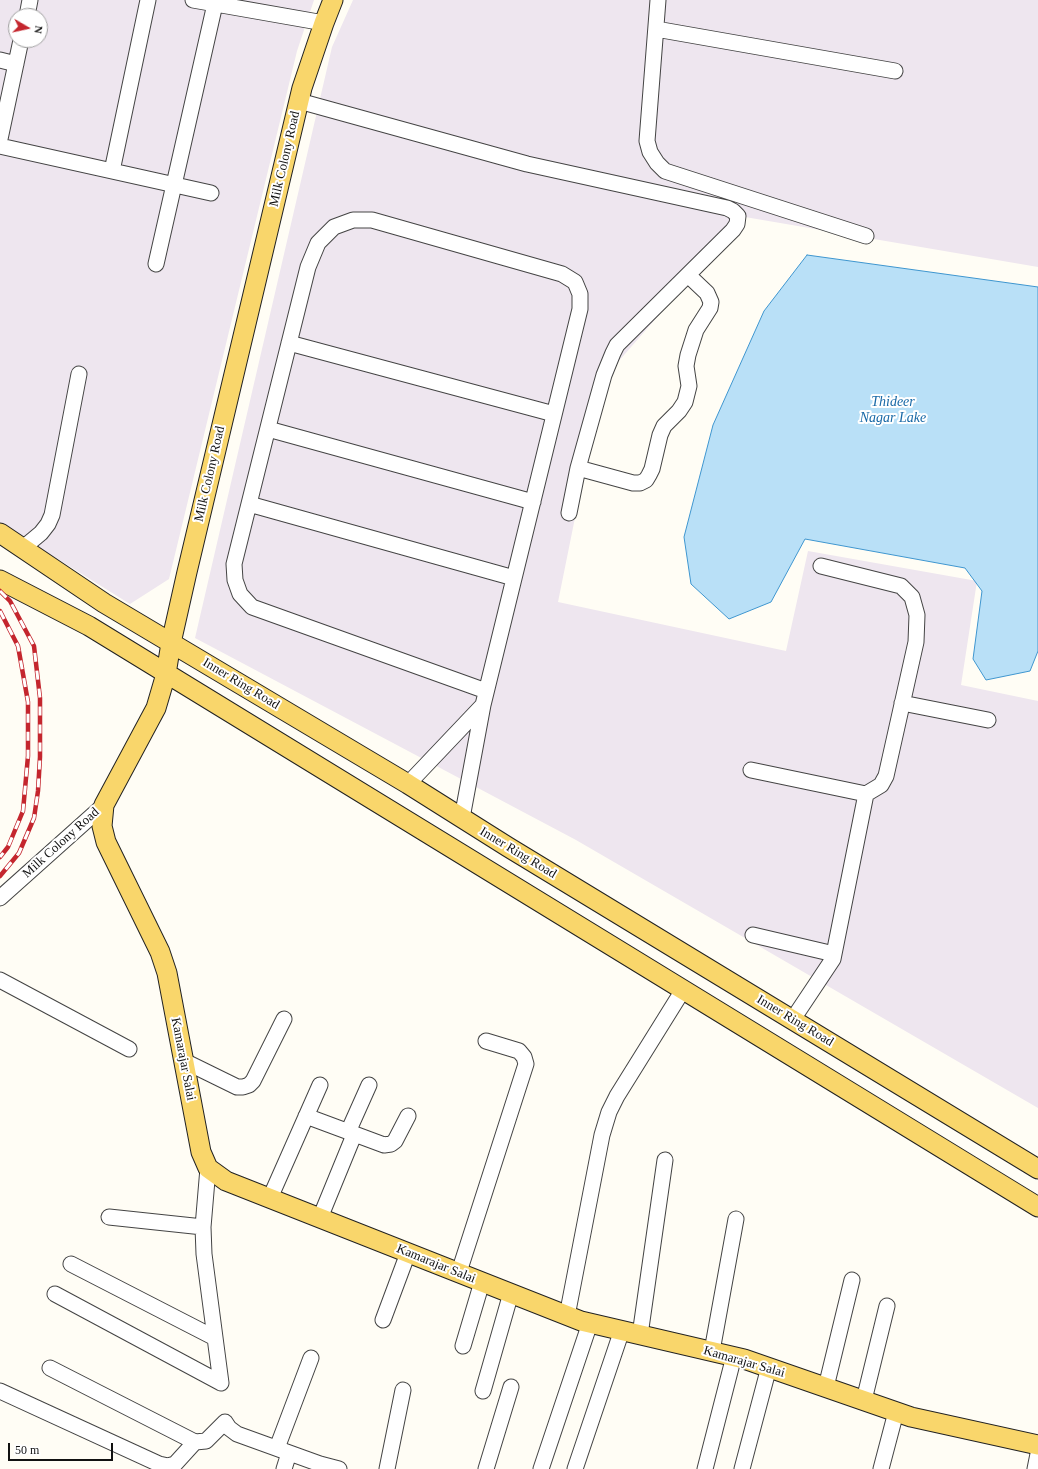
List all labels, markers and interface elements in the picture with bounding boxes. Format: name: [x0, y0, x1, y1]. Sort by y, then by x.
north arrow: [8, 8, 48, 48]
text: N: [32, 25, 45, 35]
street label: Milk Colony Road: [266, 110, 304, 208]
water label: Thideer Nagar Lake: [860, 394, 926, 426]
street label: Milk Colony Road: [191, 425, 229, 523]
street label: Inner Ring Road: [200, 655, 282, 713]
street label: Milk Colony Road: [20, 805, 102, 881]
street label: Inner Ring Road: [477, 824, 559, 882]
street label: Inner Ring Road: [754, 992, 836, 1050]
street label: Kamarajar Salai: [167, 1016, 199, 1102]
street label: Kamarajar Salai: [394, 1241, 478, 1287]
street label: Kamarajar Salai: [701, 1343, 787, 1381]
scale bar: [10, 1435, 115, 1461]
text: 50 m: [15, 1443, 39, 1457]

